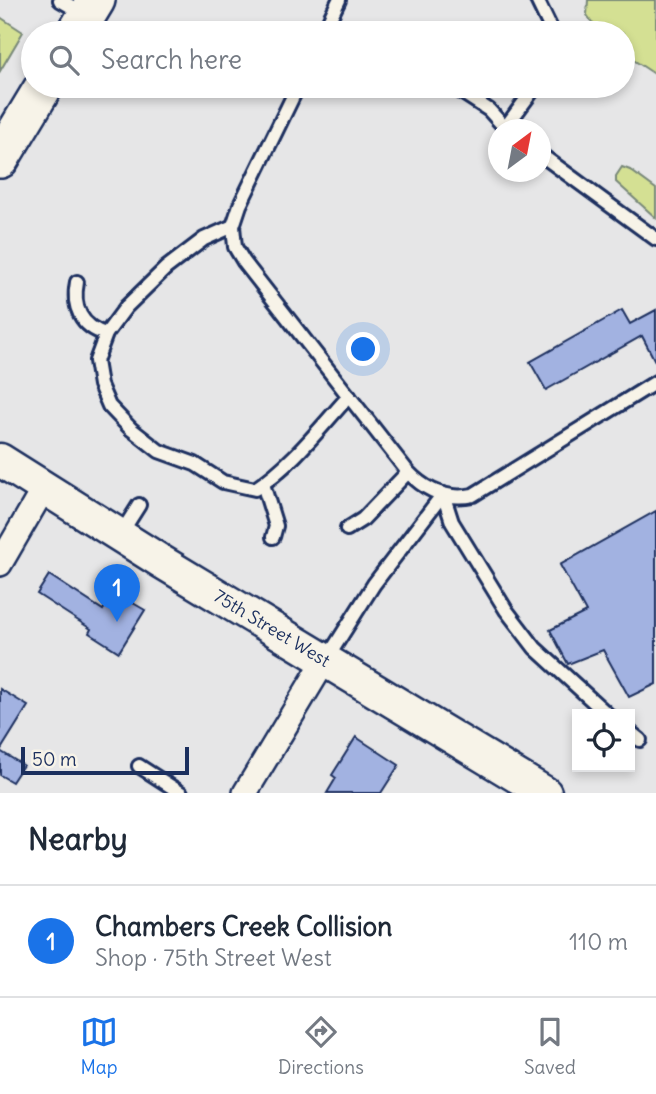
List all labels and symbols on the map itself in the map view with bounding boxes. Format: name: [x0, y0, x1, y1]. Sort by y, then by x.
north arrow: [488, 119, 551, 182]
your location: [346, 332, 380, 366]
pin: 1: [94, 564, 140, 622]
street label: 75th Street West: [210, 584, 334, 672]
scale bar: [21, 744, 189, 776]

